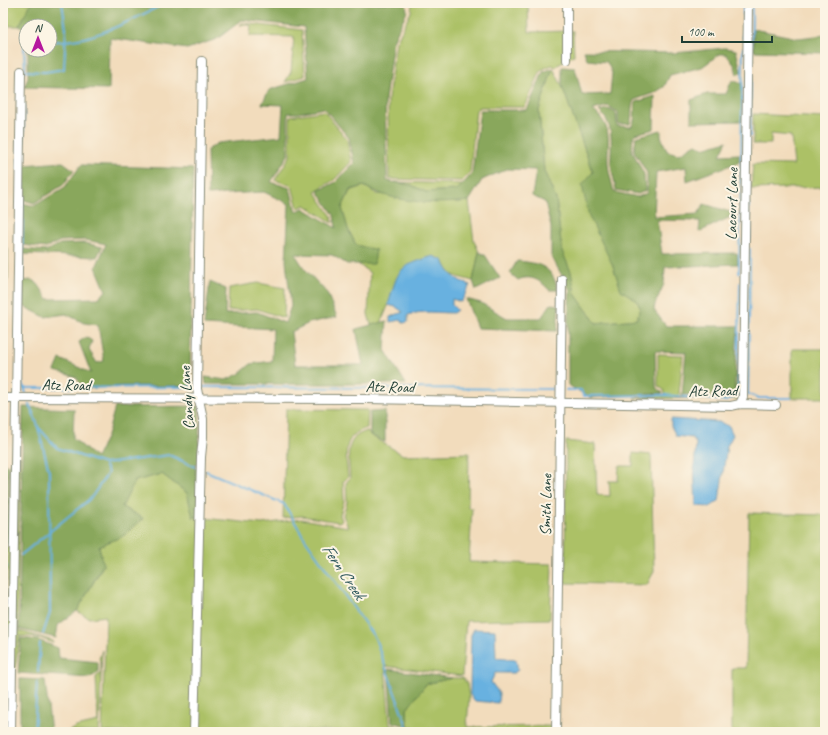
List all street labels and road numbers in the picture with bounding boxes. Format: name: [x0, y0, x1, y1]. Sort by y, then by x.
street label: Lacourt Lane: [721, 166, 743, 240]
street label: Candy Lane: [175, 364, 199, 430]
street label: Atz Road: [41, 375, 93, 395]
street label: Atz Road: [365, 377, 417, 397]
street label: Atz Road: [688, 381, 740, 401]
street label: Smith Lane: [535, 472, 557, 536]

